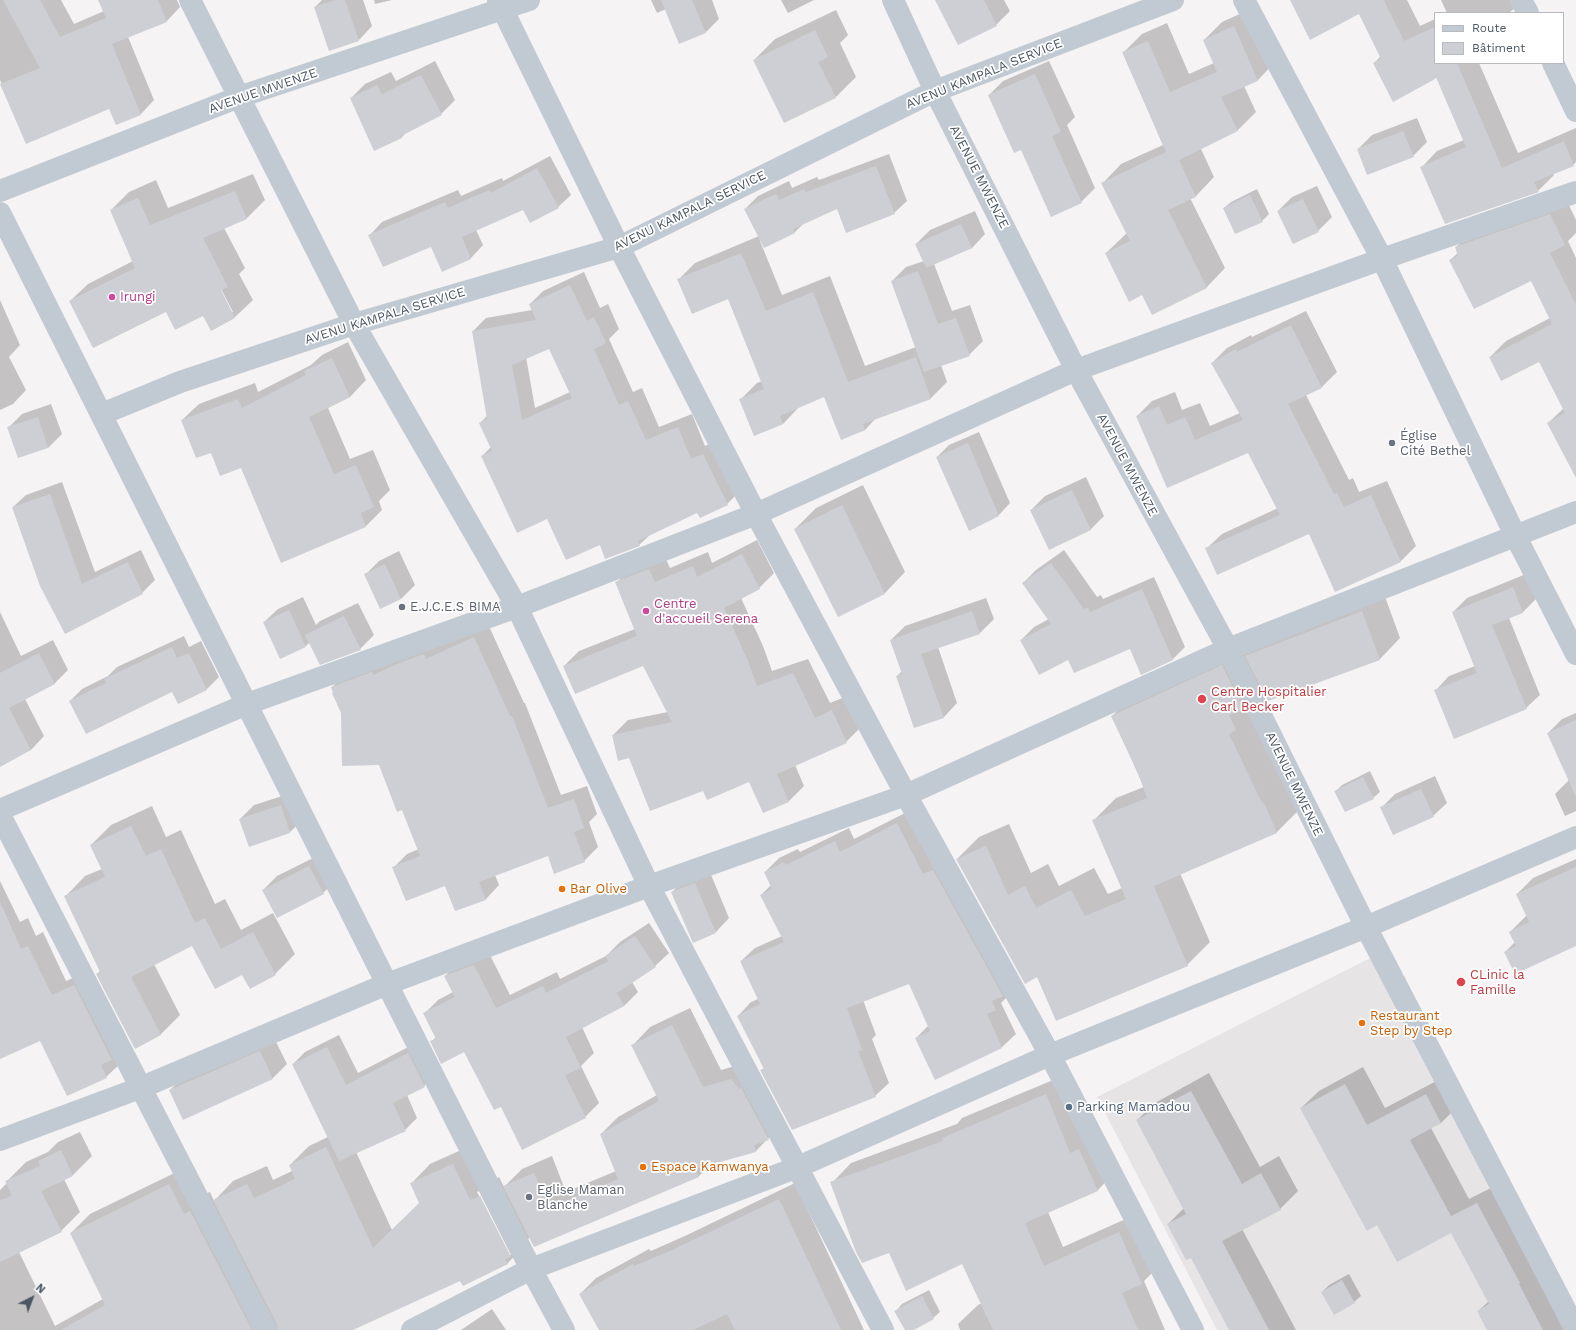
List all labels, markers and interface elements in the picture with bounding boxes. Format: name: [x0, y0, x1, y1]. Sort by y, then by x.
legend: [1434, 12, 1564, 64]
text: Route: [1472, 21, 1506, 35]
street label: AVENU KAMPALA SERVICE: [904, 35, 1064, 113]
text: Bâtiment: [1472, 41, 1525, 55]
street label: AVENUE MWENZE: [207, 65, 319, 117]
street label: AVENUE MWENZE: [946, 123, 1012, 231]
street label: AVENU KAMPALA SERVICE: [611, 167, 769, 255]
street label: AVENU KAMPALA SERVICE: [303, 284, 467, 348]
place label: Irungi: [120, 289, 156, 305]
marker: Irungi: [107, 292, 117, 302]
street label: AVENUE MWENZE: [1093, 411, 1161, 519]
place label: Église Cité Bethel: [1400, 428, 1471, 459]
marker: Église Cité Bethel: [1387, 438, 1397, 448]
place label: Centre d'accueil Serena: [654, 596, 758, 627]
place label: E.J.C.E.S BIMA: [410, 599, 501, 615]
marker: E.J.C.E.S BIMA: [397, 602, 407, 612]
marker: Centre d'accueil Serena: [641, 606, 651, 616]
place label: Centre Hospitalier Carl Becker: [1211, 684, 1327, 715]
marker: Centre Hospitalier Carl Becker: [1196, 693, 1208, 705]
street label: AVENUE MWENZE: [1262, 729, 1326, 839]
place label: Bar Olive: [570, 881, 627, 897]
marker: Bar Olive: [557, 884, 567, 894]
place label: CLinic la Famille: [1470, 967, 1525, 998]
marker: CLinic la Famille: [1455, 976, 1467, 988]
place label: Restaurant Step by Step: [1370, 1008, 1452, 1039]
marker: Restaurant Step by Step: [1357, 1018, 1367, 1028]
place label: Parking Mamadou: [1077, 1099, 1190, 1115]
marker: Parking Mamadou: [1064, 1102, 1074, 1112]
place label: Espace Kamwanya: [651, 1159, 769, 1175]
marker: Espace Kamwanya: [638, 1162, 648, 1172]
place label: Eglise Maman Blanche: [537, 1182, 625, 1213]
marker: Eglise Maman Blanche: [524, 1192, 534, 1202]
north arrow: [12, 1278, 52, 1318]
text: N: [33, 1281, 48, 1296]

